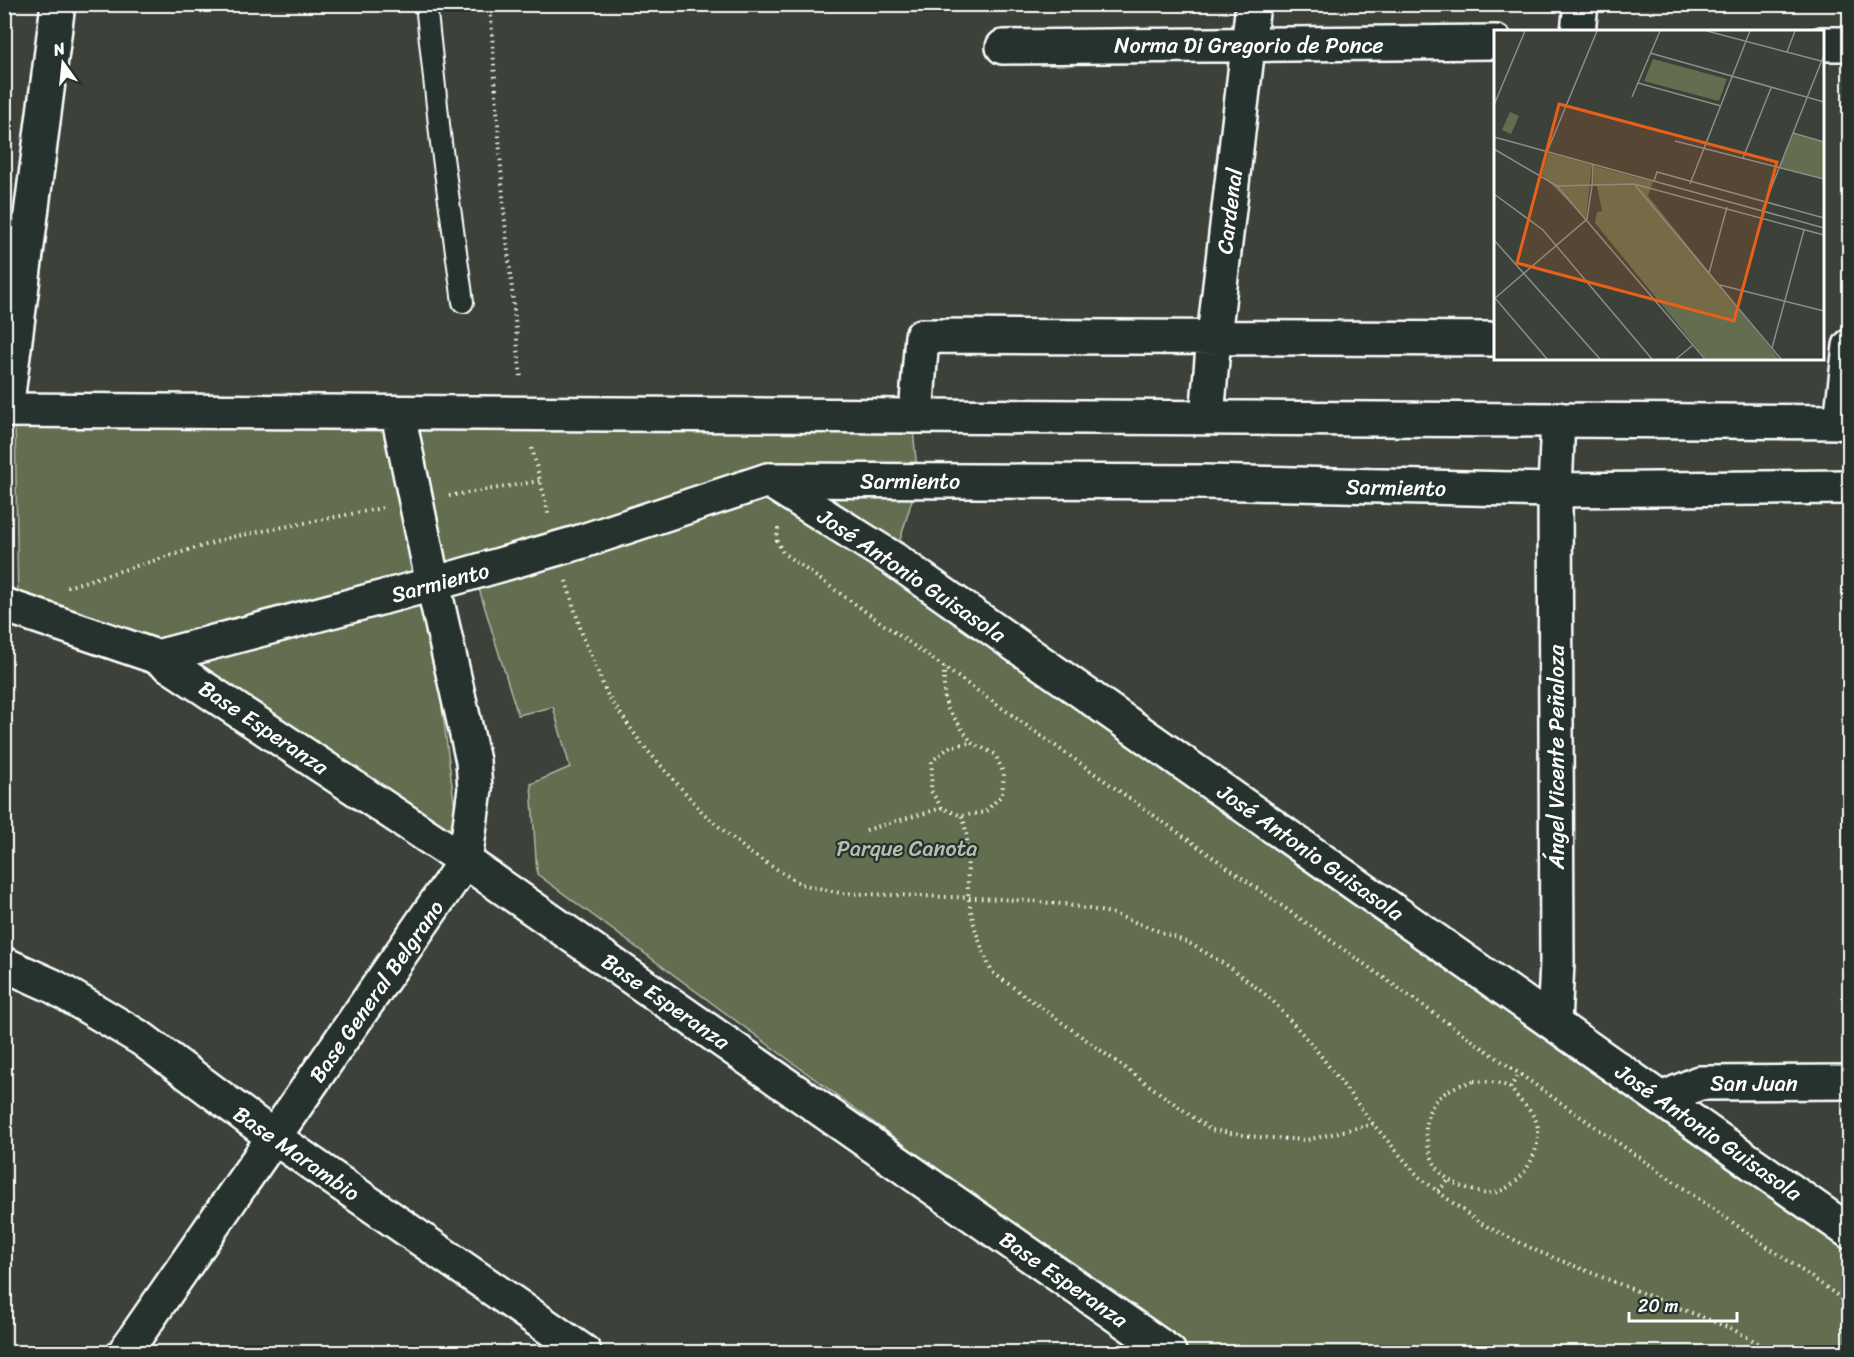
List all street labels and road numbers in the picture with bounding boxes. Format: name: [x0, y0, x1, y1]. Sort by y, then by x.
street label: Norma Di Gregorio de Ponce: [1114, 26, 1384, 65]
street label: Cardenal: [1205, 165, 1254, 256]
street label: Sarmiento: [860, 462, 960, 501]
street label: Sarmiento: [1346, 467, 1446, 508]
street label: José Antonio Guisasola: [808, 497, 1015, 654]
street label: Sarmiento: [387, 551, 494, 614]
street label: Ángel Vicente Peñaloza: [1537, 644, 1576, 870]
street label: Base Esperanza: [191, 669, 338, 786]
street label: José Antonio Guisasola: [1208, 773, 1413, 932]
street label: Base General Belgrano: [298, 891, 454, 1091]
street label: Base Esperanza: [593, 942, 739, 1061]
street label: José Antonio Guisasola: [1606, 1053, 1811, 1212]
street label: San Juan: [1710, 1064, 1798, 1103]
street label: Base Marambio: [225, 1095, 369, 1212]
street label: Base Esperanza: [991, 1220, 1137, 1339]

